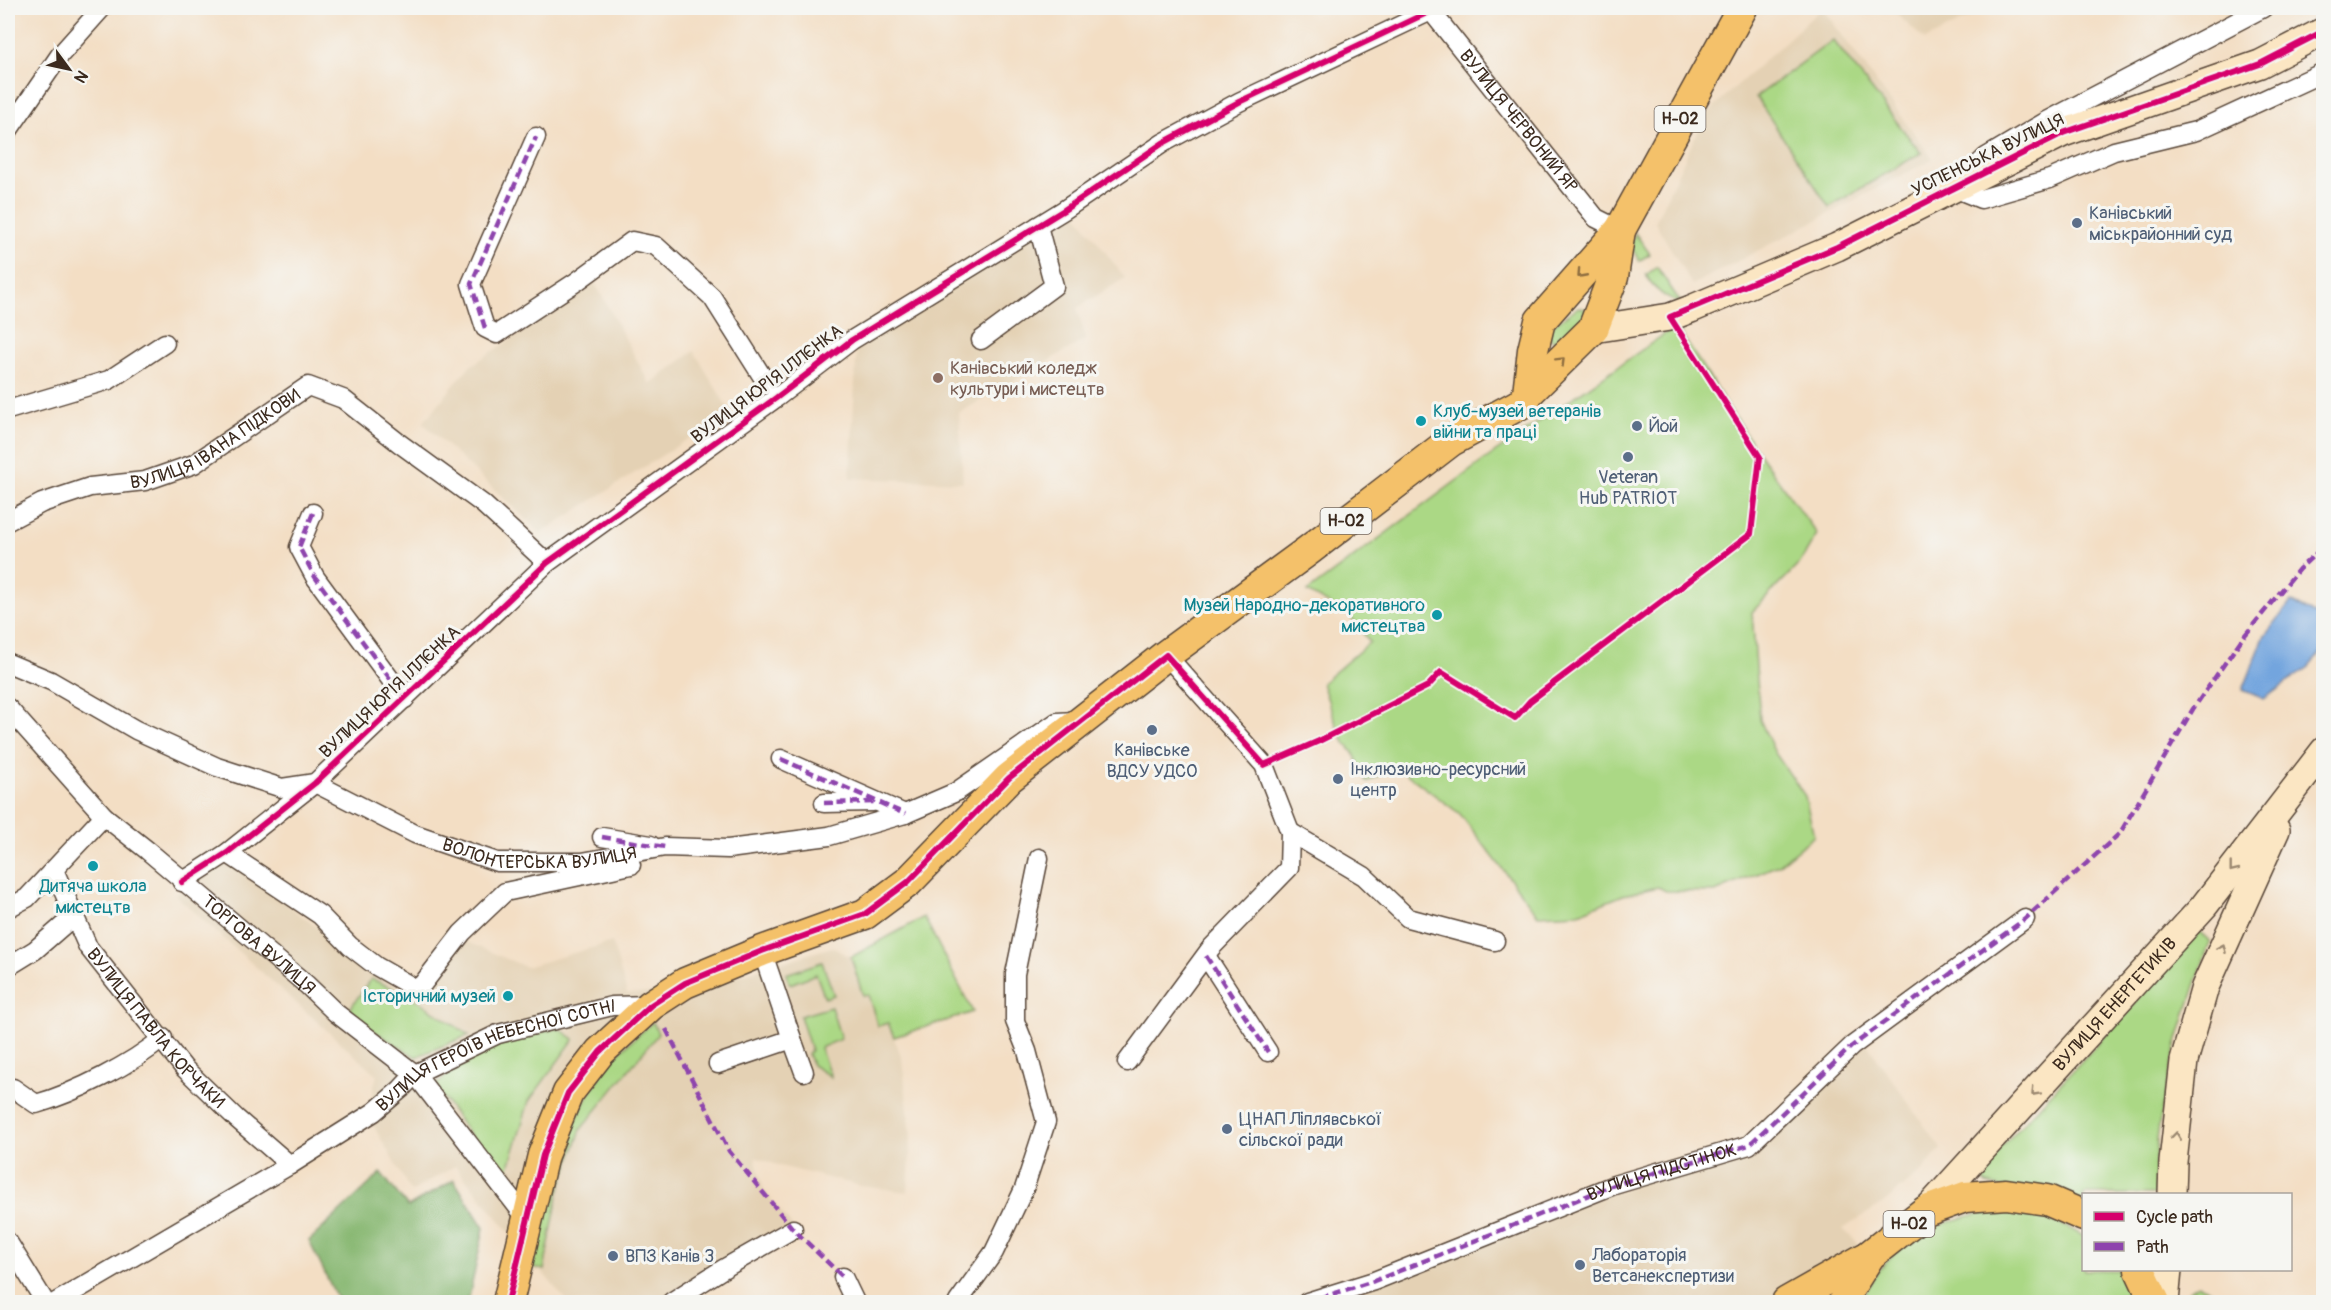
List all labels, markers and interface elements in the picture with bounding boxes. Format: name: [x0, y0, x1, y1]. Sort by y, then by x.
north arrow: [39, 39, 99, 99]
street label: ВУЛИЦЯ ЧЕРВОНИЙ ЯР: [1454, 45, 1583, 197]
text: N: [69, 67, 92, 87]
road number: Н-02: [1654, 106, 1706, 132]
street label: УСПЕНСЬКА ВУЛИЦЯ: [1908, 108, 2068, 202]
place label: Канівський міськрайонний суд: [2089, 202, 2232, 246]
marker: Канівський міськрайонний суд: [2070, 216, 2084, 230]
one-way arrow: [1577, 267, 1588, 278]
street label: ВУЛИЦЯ ЮРІЯ ІЛЛЄНКА: [686, 319, 848, 449]
place label: Канівський коледж культури і мистецтв: [950, 357, 1105, 401]
one-way arrow: [1553, 358, 1564, 369]
marker: Канівський коледж культури і мистецтв: [931, 371, 945, 385]
street label: ВУЛИЦЯ ІВАНА ПІДКОВИ: [129, 383, 305, 494]
place label: Клуб-музей ветеранів війни та праці: [1433, 400, 1602, 444]
marker: Клуб-музей ветеранів війни та праці: [1414, 414, 1428, 428]
place label: Йой: [1649, 415, 1678, 438]
marker: Йой: [1630, 419, 1644, 433]
marker: Veteran Hub PATRIOT: [1621, 450, 1635, 464]
place label: Veteran Hub PATRIOT: [1579, 466, 1677, 510]
road number: Н-02: [1320, 508, 1372, 534]
place label: Музей Народно-декоративного мистецтва: [1183, 594, 1425, 638]
marker: Музей Народно-декоративного мистецтва: [1430, 608, 1444, 622]
street label: ВУЛИЦЯ ЮРІЯ ІЛЛЄНКА: [315, 620, 466, 763]
marker: Канівське ВДСУ УДСО: [1145, 723, 1159, 737]
place label: Канівське ВДСУ УДСО: [1107, 739, 1197, 783]
place label: Інклюзивно-ресурсний центр: [1350, 758, 1526, 802]
marker: Інклюзивно-ресурсний центр: [1331, 772, 1345, 786]
street label: ВОЛОНТЕРСЬКА ВУЛИЦЯ: [439, 833, 638, 874]
marker: Дитяча школа мистецтв: [86, 859, 100, 873]
one-way arrow: [2230, 861, 2241, 872]
place label: Дитяча школа мистецтв: [38, 875, 147, 919]
street label: ТОРГОВА ВУЛИЦЯ: [197, 890, 321, 999]
street label: ВУЛИЦЯ ЕНЕРГЕТИКІВ: [2048, 932, 2181, 1076]
street label: ВУЛИЦЯ ПАВЛА КОРЧАКИ: [82, 943, 230, 1113]
one-way arrow: [2215, 944, 2227, 955]
place label: Історичний музей: [363, 985, 496, 1008]
marker: Історичний музей: [501, 989, 515, 1003]
street label: ВУЛИЦЯ ГЕРОЇВ НЕБЕСНОЇ СОТНІ: [371, 994, 616, 1117]
one-way arrow: [2031, 1086, 2042, 1096]
place label: ЦНАП Ліплявської сільскої ради: [1239, 1108, 1382, 1152]
marker: ЦНАП Ліплявської сільскої ради: [1220, 1122, 1234, 1136]
one-way arrow: [2169, 1132, 2181, 1141]
street label: ВУЛИЦЯ ПІДСТІНОК: [1583, 1138, 1739, 1206]
legend: [2082, 1193, 2292, 1271]
text: Cycle path: [2136, 1206, 2213, 1229]
road number: Н-02: [1884, 1211, 1934, 1237]
text: Path: [2136, 1236, 2169, 1259]
place label: Лабораторія Ветсанекспертизи: [1591, 1244, 1734, 1288]
place label: ВПЗ Канів 3: [625, 1245, 714, 1268]
marker: ВПЗ Канів 3: [606, 1249, 620, 1263]
marker: Лабораторія Ветсанекспертизи: [1573, 1258, 1587, 1272]

